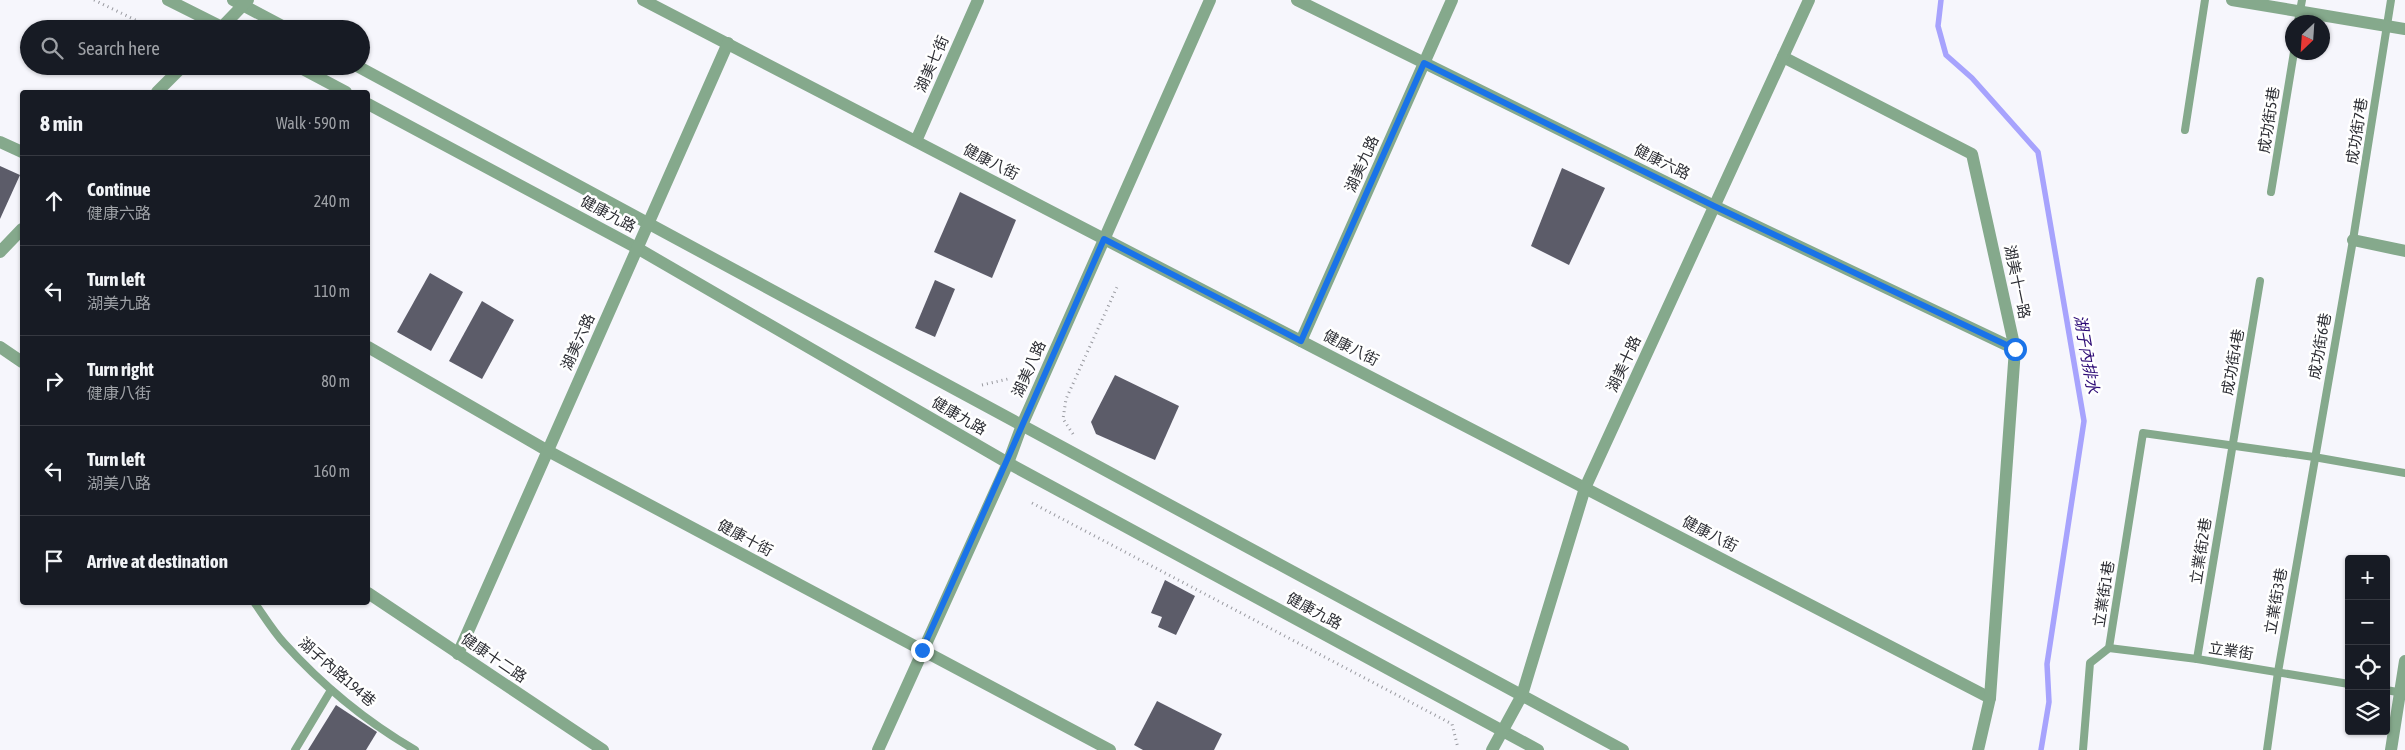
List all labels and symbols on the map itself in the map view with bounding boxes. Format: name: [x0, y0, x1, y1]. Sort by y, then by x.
north arrow: [2285, 15, 2330, 60]
street label: 湖美七街: [912, 33, 952, 95]
street label: 成功街5巷: [2255, 85, 2282, 154]
street label: 成功街7巷: [2343, 96, 2370, 165]
street label: 湖美九路: [1342, 133, 1382, 195]
street label: 健康八街: [961, 140, 1022, 183]
street label: 健康六路: [1632, 141, 1693, 182]
street label: 健康九路: [578, 192, 639, 235]
street label: 湖美十一路: [2001, 243, 2034, 320]
street label: 湖美六路: [558, 311, 598, 373]
street label: 成功街6巷: [2305, 311, 2334, 380]
water label: 湖子內排水: [2071, 313, 2103, 396]
street label: 健康八街: [1321, 326, 1382, 369]
street label: 成功街4巷: [2218, 327, 2247, 396]
street label: 湖美十路: [1603, 333, 1644, 395]
street label: 湖美八路: [1009, 338, 1049, 400]
route start: [2004, 338, 2027, 361]
street label: 健康九路: [929, 393, 989, 438]
street label: 健康八街: [1680, 512, 1741, 555]
street label: 健康十街: [715, 516, 776, 559]
street label: 立業街2巷: [2187, 516, 2214, 585]
street label: 立業街1巷: [2090, 559, 2117, 628]
street label: 立業街3巷: [2261, 566, 2290, 635]
street label: 健康九路: [1284, 589, 1345, 632]
street label: 健康十二路: [458, 630, 530, 686]
street label: 湖子內路194巷: [295, 634, 379, 710]
route end: [911, 639, 934, 662]
street label: 立業街: [2208, 639, 2255, 662]

